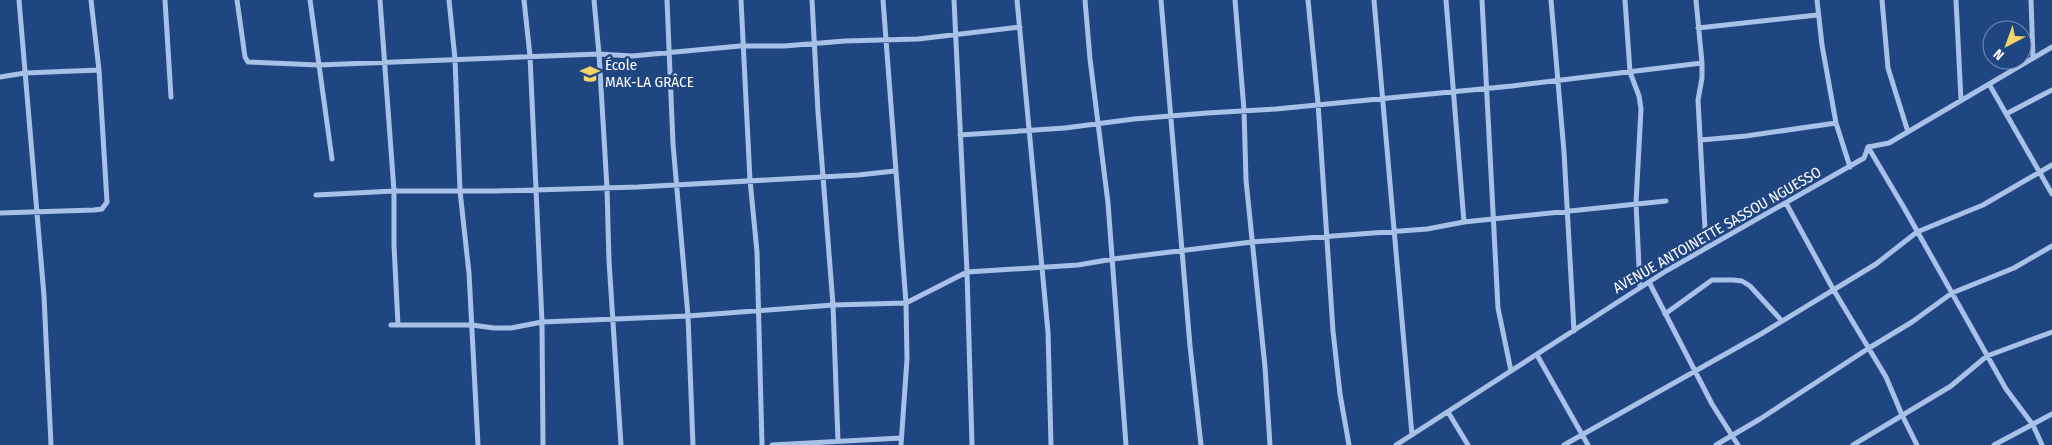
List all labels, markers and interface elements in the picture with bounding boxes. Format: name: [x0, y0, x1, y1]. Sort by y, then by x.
north arrow: [1982, 20, 2032, 70]
text: N: [1990, 45, 2008, 64]
place label: École MAK-LA GRÂCE: [605, 56, 694, 91]
school or university icon: École MAK-LA GRÂCE: [579, 63, 601, 85]
street label: AVENUE ANTOINETTE SASSOU NGUESSO: [1610, 163, 1824, 297]

